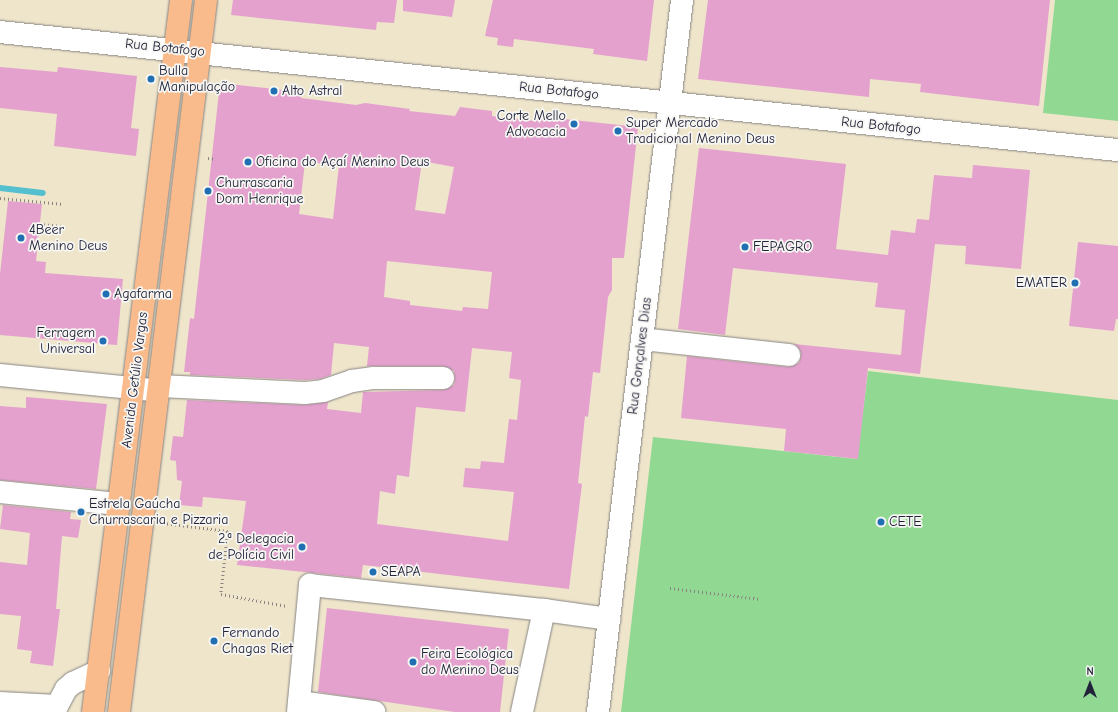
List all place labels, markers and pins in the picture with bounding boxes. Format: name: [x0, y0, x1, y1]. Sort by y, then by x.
place label: Bulla Manipulação: [159, 63, 235, 96]
marker: Bulla Manipulação: [146, 74, 156, 84]
place label: Alto Astral: [282, 83, 342, 99]
marker: Alto Astral: [269, 86, 279, 96]
place label: Corte Mello Advocacia: [497, 108, 566, 140]
place label: Super Mercado Tradicional Menino Deus: [626, 115, 775, 148]
marker: Corte Mello Advocacia: [569, 119, 579, 129]
marker: Super Mercado Tradicional Menino Deus: [613, 126, 623, 136]
place label: Oficina do Açaí Menino Deus: [256, 154, 429, 170]
marker: Oficina do Açaí Menino Deus: [243, 157, 253, 167]
place label: Churrascaria Dom Henrique: [216, 175, 303, 208]
marker: Churrascaria Dom Henrique: [203, 186, 213, 196]
place label: 4Beer Menino Deus: [29, 222, 107, 254]
marker: 4Beer Menino Deus: [16, 233, 26, 243]
place label: FEPAGRO: [753, 239, 812, 255]
marker: FEPAGRO: [740, 242, 750, 252]
place label: EMATER: [1016, 275, 1067, 291]
marker: EMATER: [1070, 278, 1080, 288]
place label: Agafarma: [114, 286, 172, 302]
marker: Agafarma: [101, 289, 111, 299]
place label: Ferragem Universal: [37, 325, 95, 358]
marker: Ferragem Universal: [98, 336, 108, 346]
place label: Estrela Gaúcha Churrascaria e Pizzaria: [89, 496, 228, 528]
marker: Estrela Gaúcha Churrascaria e Pizzaria: [76, 507, 86, 517]
place label: CETE: [889, 514, 922, 530]
marker: CETE: [876, 517, 886, 527]
place label: 2.ª Delegacia de Polícia Civil: [208, 531, 294, 564]
marker: 2.ª Delegacia de Polícia Civil: [297, 542, 307, 552]
place label: SEAPA: [381, 564, 421, 580]
marker: SEAPA: [368, 567, 378, 577]
place label: Fernando Chagas Riet: [222, 625, 293, 658]
marker: Fernando Chagas Riet: [209, 636, 219, 646]
place label: Feira Ecológica do Menino Deus: [421, 646, 519, 678]
marker: Feira Ecológica do Menino Deus: [408, 657, 418, 667]

